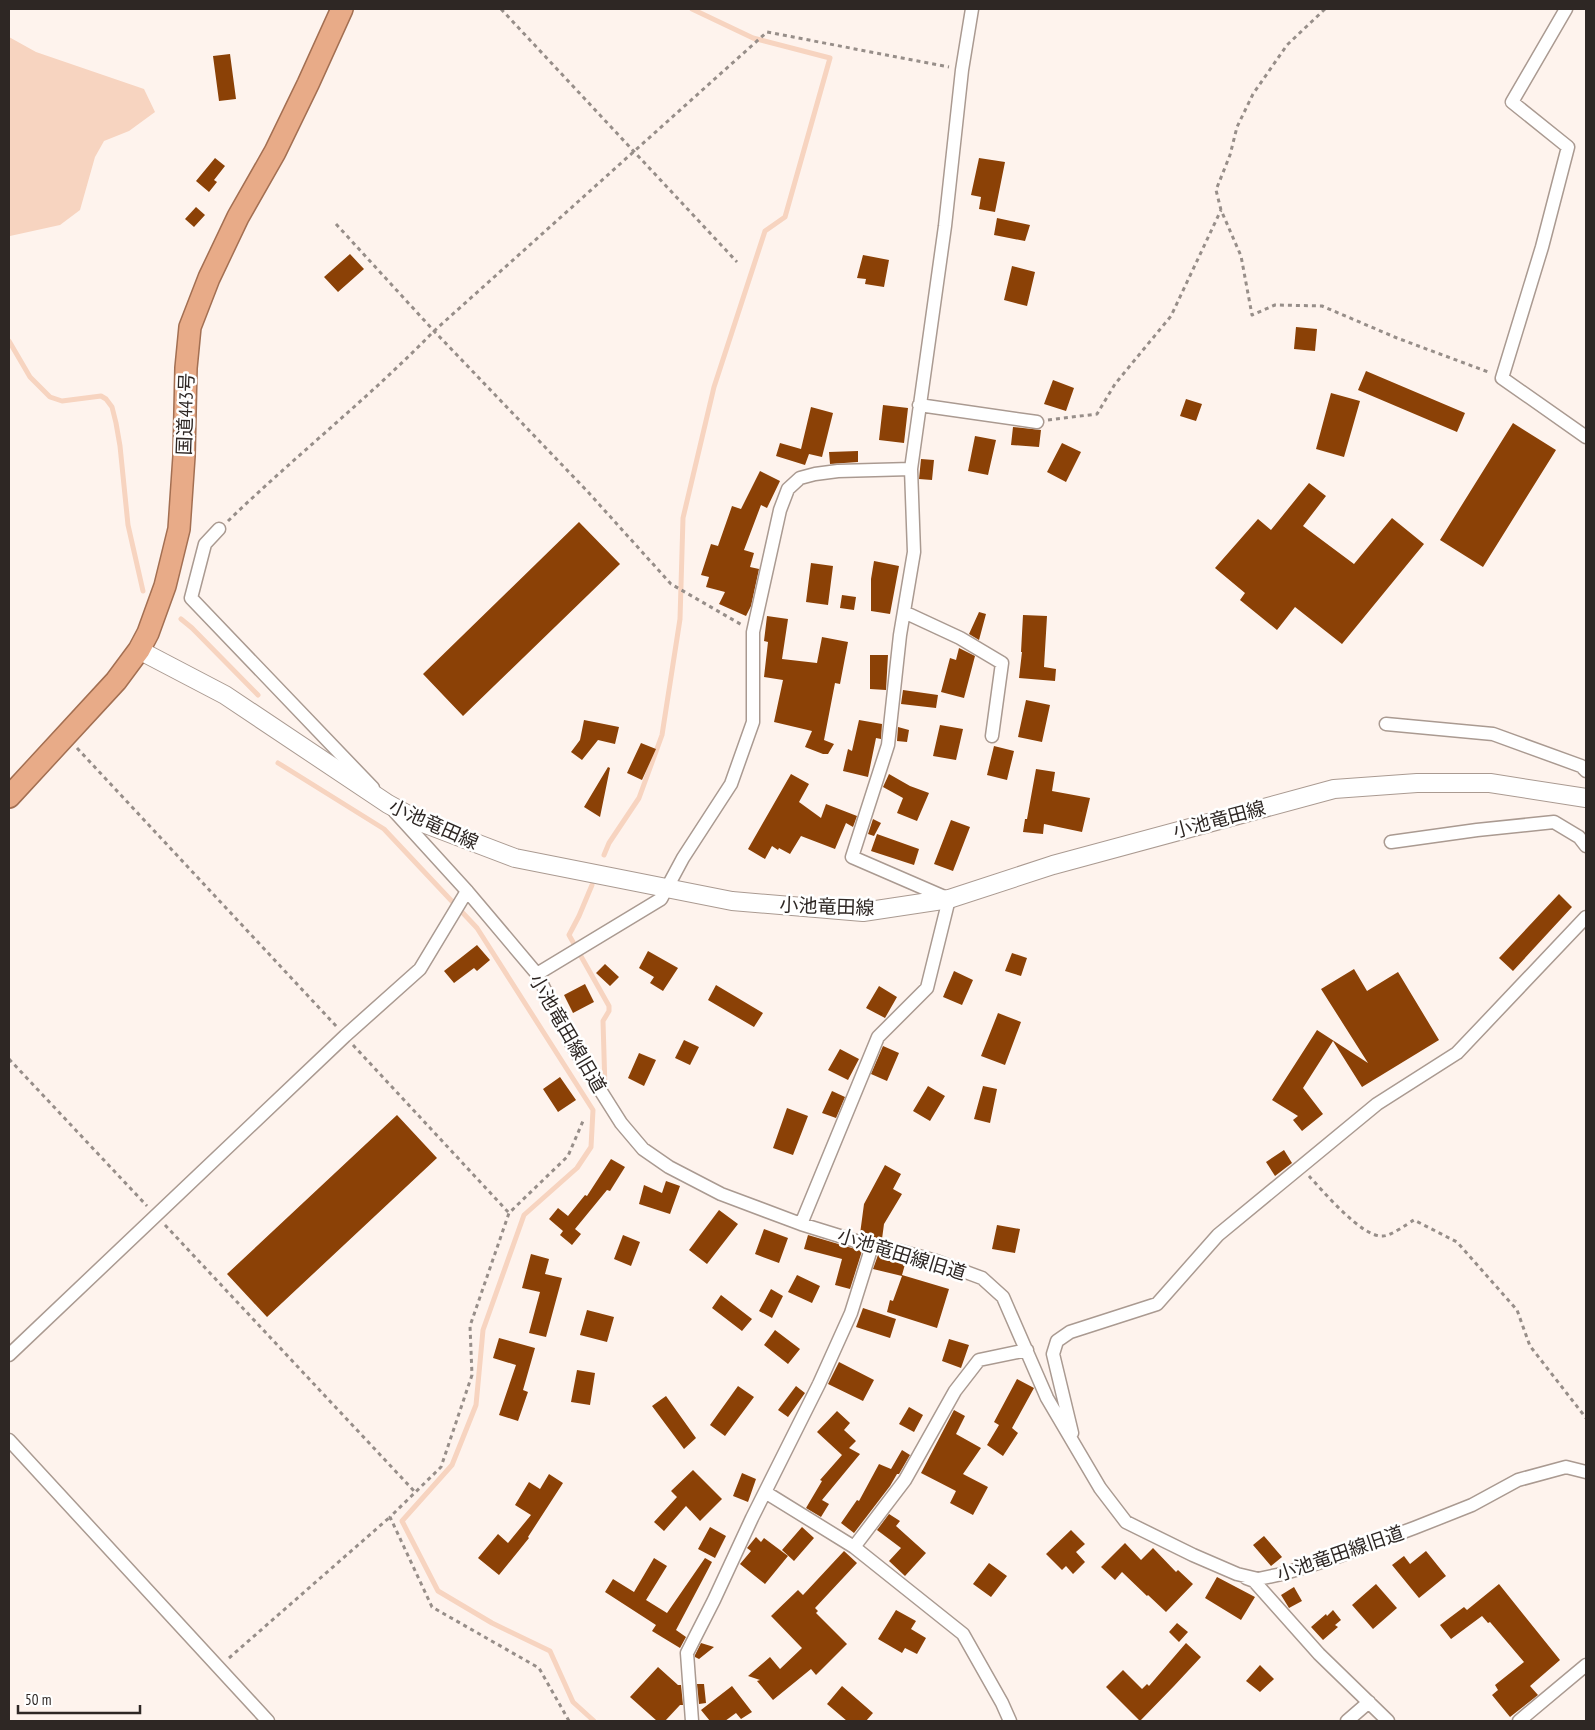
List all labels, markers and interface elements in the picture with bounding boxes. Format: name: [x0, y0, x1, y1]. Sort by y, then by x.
street label: 国道443号: [172, 372, 198, 456]
street label: 小池竜田線: [386, 794, 482, 854]
street label: 小池竜田線: [1170, 795, 1268, 843]
street label: 小池竜田線: [779, 892, 875, 920]
street label: 小池竜田線旧道: [524, 969, 612, 1097]
street label: 小池竜田線旧道: [835, 1223, 969, 1285]
street label: 小池竜田線旧道: [1273, 1520, 1407, 1586]
scale bar: [18, 1682, 140, 1714]
text: 50 m: [25, 1690, 51, 1709]

